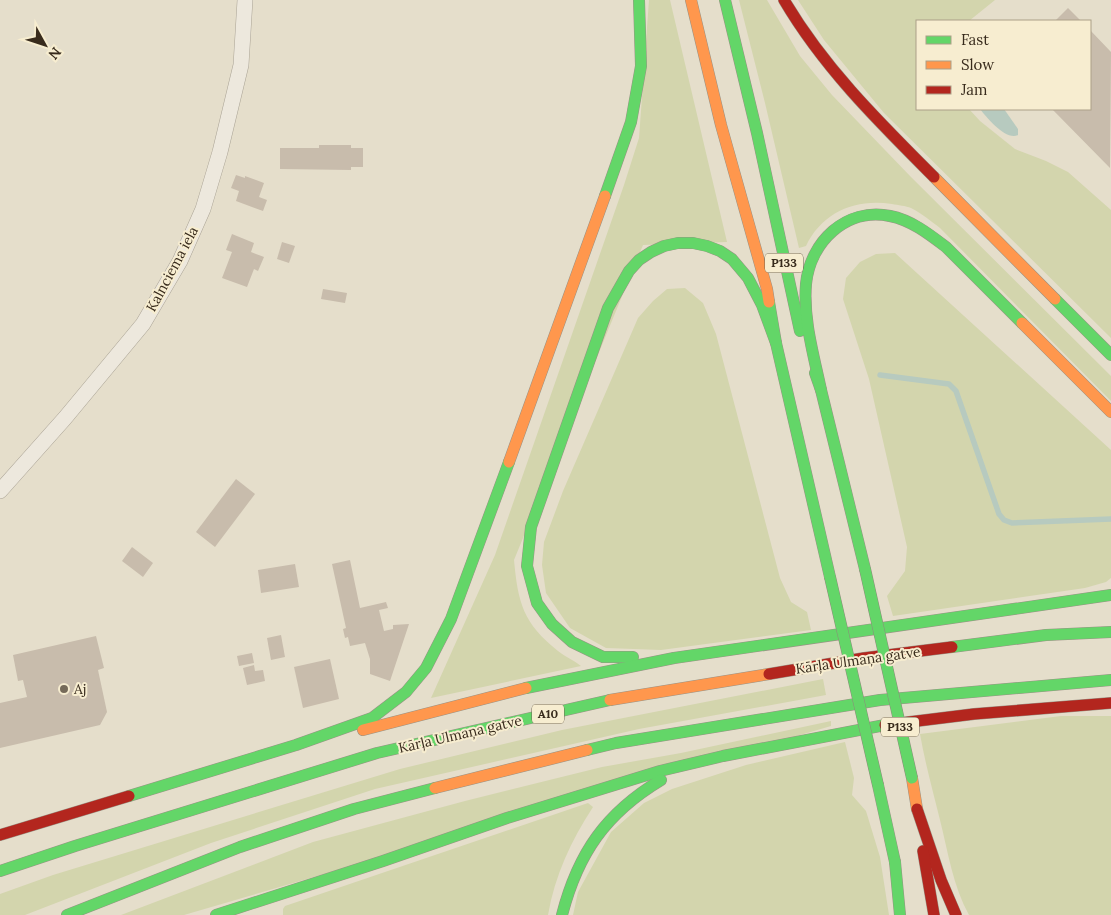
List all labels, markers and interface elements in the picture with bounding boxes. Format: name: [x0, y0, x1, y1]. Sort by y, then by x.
north arrow: [20, 20, 70, 70]
legend: [916, 20, 1091, 110]
text: Fast: [961, 30, 989, 49]
text: N: [44, 43, 65, 63]
text: Slow: [961, 55, 994, 74]
text: Jam: [960, 80, 988, 99]
street label: Kalnciema iela: [142, 223, 202, 315]
road number: P133: [765, 254, 803, 272]
street label: Kārļa Ulmaņa gatve: [794, 642, 922, 678]
place label: Aj: [73, 680, 86, 698]
marker: Aj: [58, 683, 70, 695]
road number: A10: [532, 704, 564, 724]
street label: Kārļa Ulmaņa gatve: [397, 711, 524, 757]
road number: P133: [881, 718, 919, 736]

